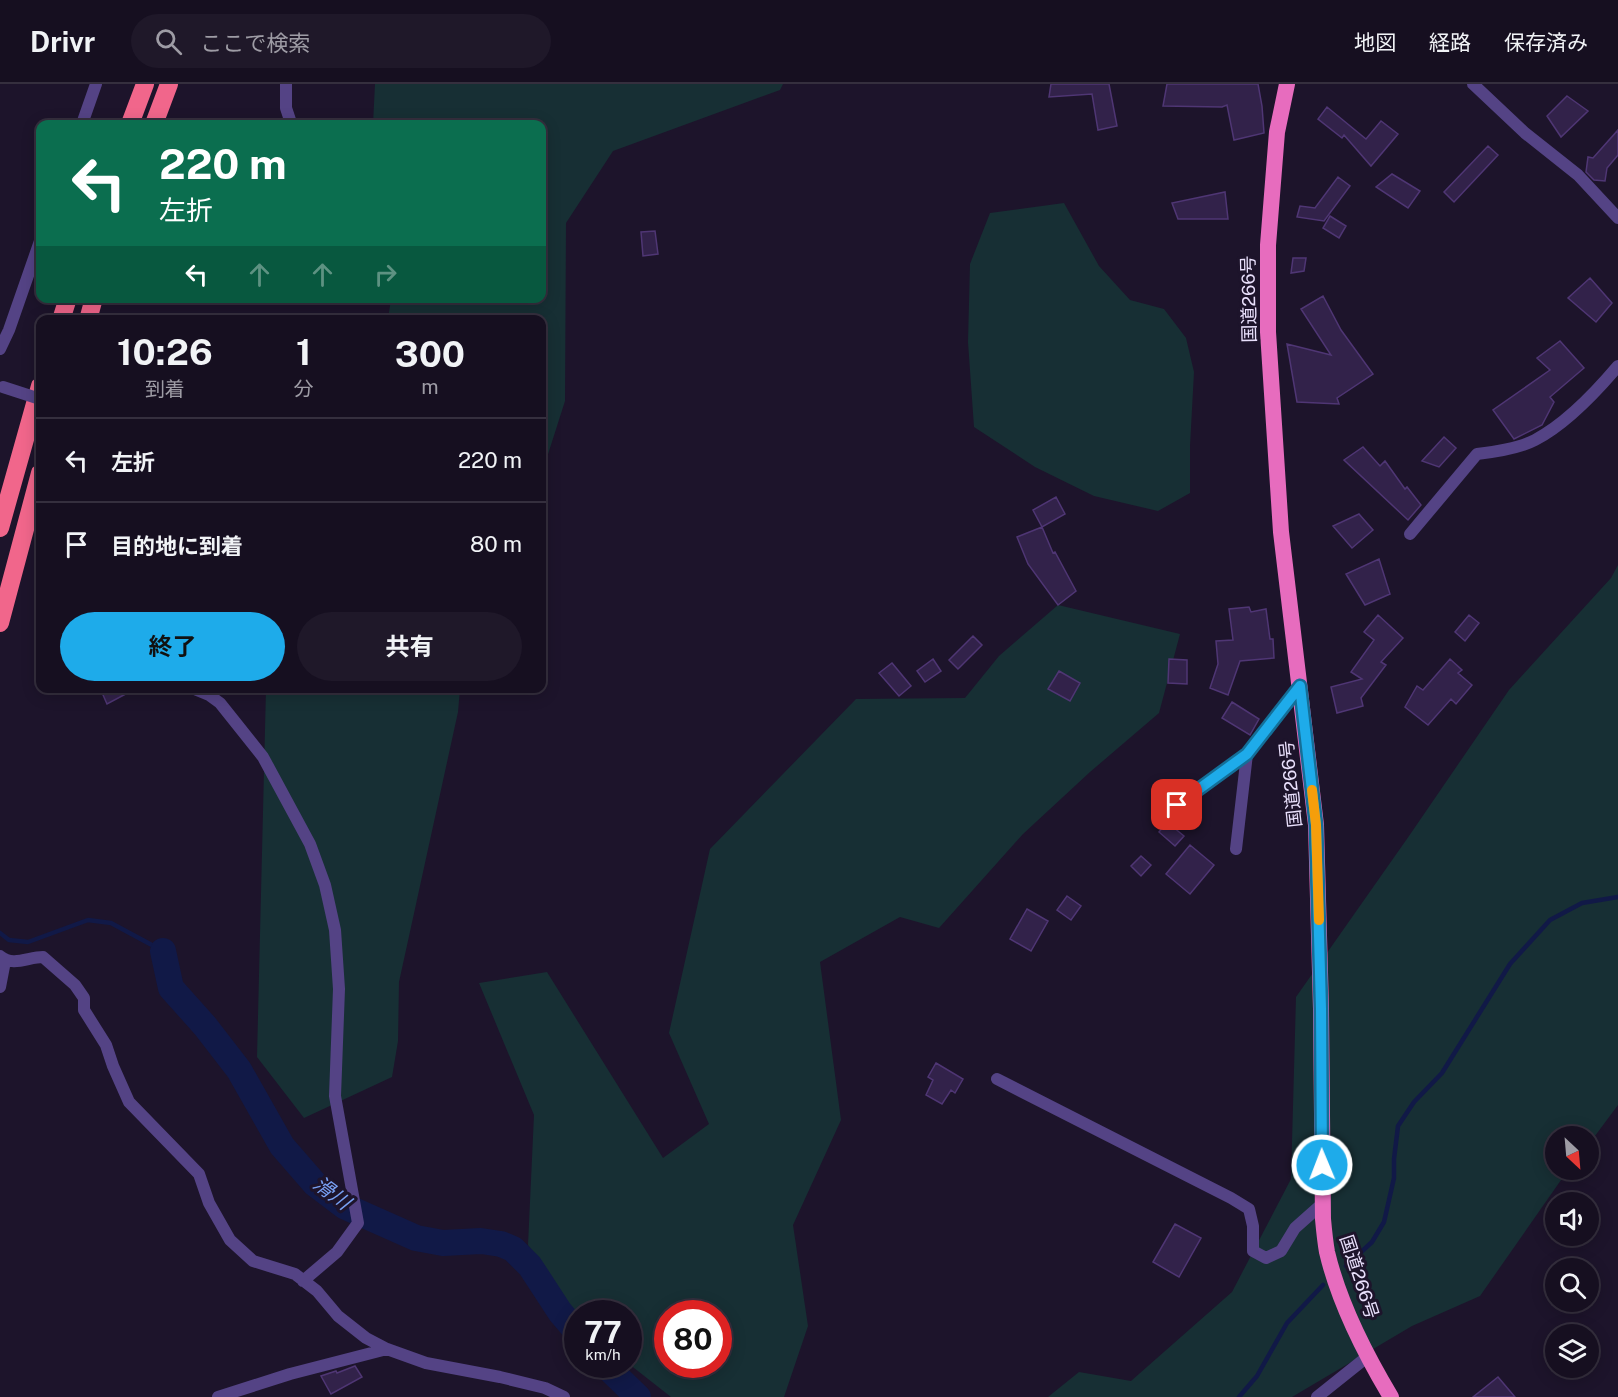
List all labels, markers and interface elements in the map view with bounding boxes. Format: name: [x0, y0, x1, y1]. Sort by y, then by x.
search box: [131, 14, 551, 68]
text: Drivr: [30, 25, 95, 58]
icon: search: [152, 25, 185, 58]
text: ここで検索: [200, 30, 310, 56]
text: 地図: [1354, 30, 1396, 55]
text: 経路: [1429, 30, 1471, 55]
text: 保存済み: [1504, 30, 1588, 55]
text: 220 m: [159, 139, 287, 188]
icon: left: [60, 144, 138, 222]
text: 左折: [159, 194, 213, 226]
street label: 国道266号: [1237, 255, 1260, 343]
icon: left: [180, 258, 213, 291]
icon: ahead: [243, 258, 276, 291]
icon: ahead: [306, 258, 339, 291]
icon: right: [369, 258, 402, 291]
text: 10:26: [117, 331, 213, 373]
text: 1: [296, 331, 311, 373]
text: 300: [395, 333, 465, 375]
text: m: [421, 375, 439, 399]
text: 到着: [145, 377, 185, 401]
text: 分: [294, 377, 314, 401]
icon: left: [60, 444, 93, 477]
text: 220 m: [458, 447, 522, 473]
text: 左折: [111, 449, 155, 475]
icon: arrive: [60, 528, 93, 561]
text: 80 m: [470, 531, 522, 557]
text: 目的地に到着: [111, 533, 243, 559]
button: 終了: [60, 612, 285, 681]
button: 共有: [297, 612, 522, 681]
street label: 国道266号: [1276, 740, 1305, 828]
pin: [1151, 779, 1202, 830]
icon: arrive: [1160, 788, 1193, 821]
north arrow: [1545, 1126, 1599, 1180]
map controls: [1545, 1126, 1599, 1378]
position arrow: [1290, 1133, 1354, 1197]
water label: 滑川: [309, 1171, 357, 1216]
button: sound: [1545, 1192, 1599, 1246]
street label: 国道266号: [1336, 1232, 1383, 1321]
button: search: [1545, 1258, 1599, 1312]
speed limit sign: 80: [654, 1300, 732, 1378]
text: 77: [584, 1314, 622, 1350]
button: layers: [1545, 1324, 1599, 1378]
text: km/h: [585, 1346, 621, 1363]

